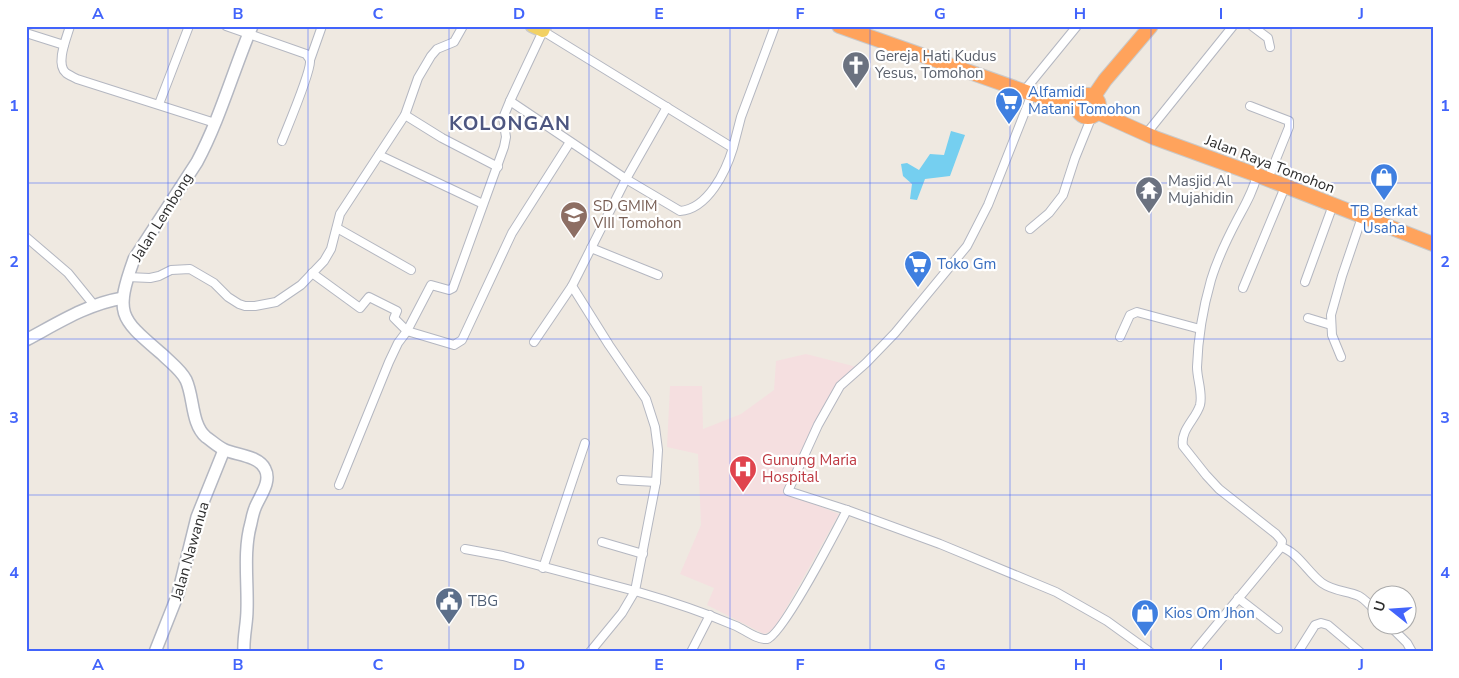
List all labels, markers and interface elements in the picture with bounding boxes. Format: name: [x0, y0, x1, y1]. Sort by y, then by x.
text: A: [92, 3, 104, 25]
text: B: [232, 3, 244, 25]
text: C: [373, 3, 384, 25]
text: D: [513, 3, 525, 25]
text: E: [654, 3, 664, 25]
text: F: [796, 3, 805, 25]
text: G: [934, 3, 946, 25]
text: H: [1074, 3, 1086, 25]
text: I: [1219, 3, 1223, 25]
text: J: [1357, 3, 1364, 25]
place label: Gereja Hati Kudus Yesus, Tomohon: [874, 46, 996, 83]
church icon: Gereja Hati Kudus Yesus, Tomohon: [841, 50, 871, 89]
place label: Alfamidi Matani Tomohon: [1028, 82, 1141, 119]
supermarket icon: Alfamidi Matani Tomohon: [994, 86, 1024, 125]
text: 1: [9, 95, 19, 117]
text: 1: [1440, 95, 1450, 117]
district label: KOLONGAN: [449, 110, 571, 137]
street label: Jalan Raya Tomohon: [1201, 130, 1338, 198]
shop icon: TB Berkat Usaha: [1369, 162, 1399, 201]
street label: Jalan Lembong: [126, 169, 197, 266]
place label: Masjid Al Mujahidin: [1168, 171, 1233, 208]
temple icon: Masjid Al Mujahidin: [1134, 175, 1164, 214]
place label: SD GMIM VIII Tomohon: [592, 196, 682, 233]
school or university icon: SD GMIM VIII Tomohon: [559, 200, 589, 239]
place label: TB Berkat Usaha: [1350, 201, 1418, 238]
supermarket icon: Toko Gm: [903, 249, 933, 288]
text: 2: [9, 251, 19, 273]
text: 2: [1440, 251, 1450, 273]
place label: Toko Gm: [937, 254, 996, 274]
text: 3: [9, 407, 19, 429]
text: 3: [1440, 407, 1450, 429]
place label: Gunung Maria Hospital: [762, 450, 857, 487]
hospital icon: Gunung Maria Hospital: [728, 454, 758, 493]
street label: Jalan Nawanua: [166, 499, 214, 604]
text: 4: [9, 562, 19, 584]
text: 4: [1440, 562, 1450, 584]
public building icon: TBG: [434, 586, 464, 625]
north arrow: [1366, 586, 1416, 636]
place label: TBG: [468, 591, 498, 611]
shop icon: Kios Om Jhon: [1130, 598, 1160, 637]
text: U: [1369, 599, 1391, 614]
place label: Kios Om Jhon: [1164, 603, 1255, 623]
text: A: [92, 654, 104, 676]
text: B: [232, 654, 244, 676]
text: C: [373, 654, 384, 676]
text: D: [513, 654, 525, 676]
text: E: [654, 654, 664, 676]
text: F: [796, 654, 805, 676]
text: G: [934, 654, 946, 676]
text: H: [1074, 654, 1086, 676]
text: I: [1219, 654, 1223, 676]
text: J: [1357, 654, 1364, 676]

